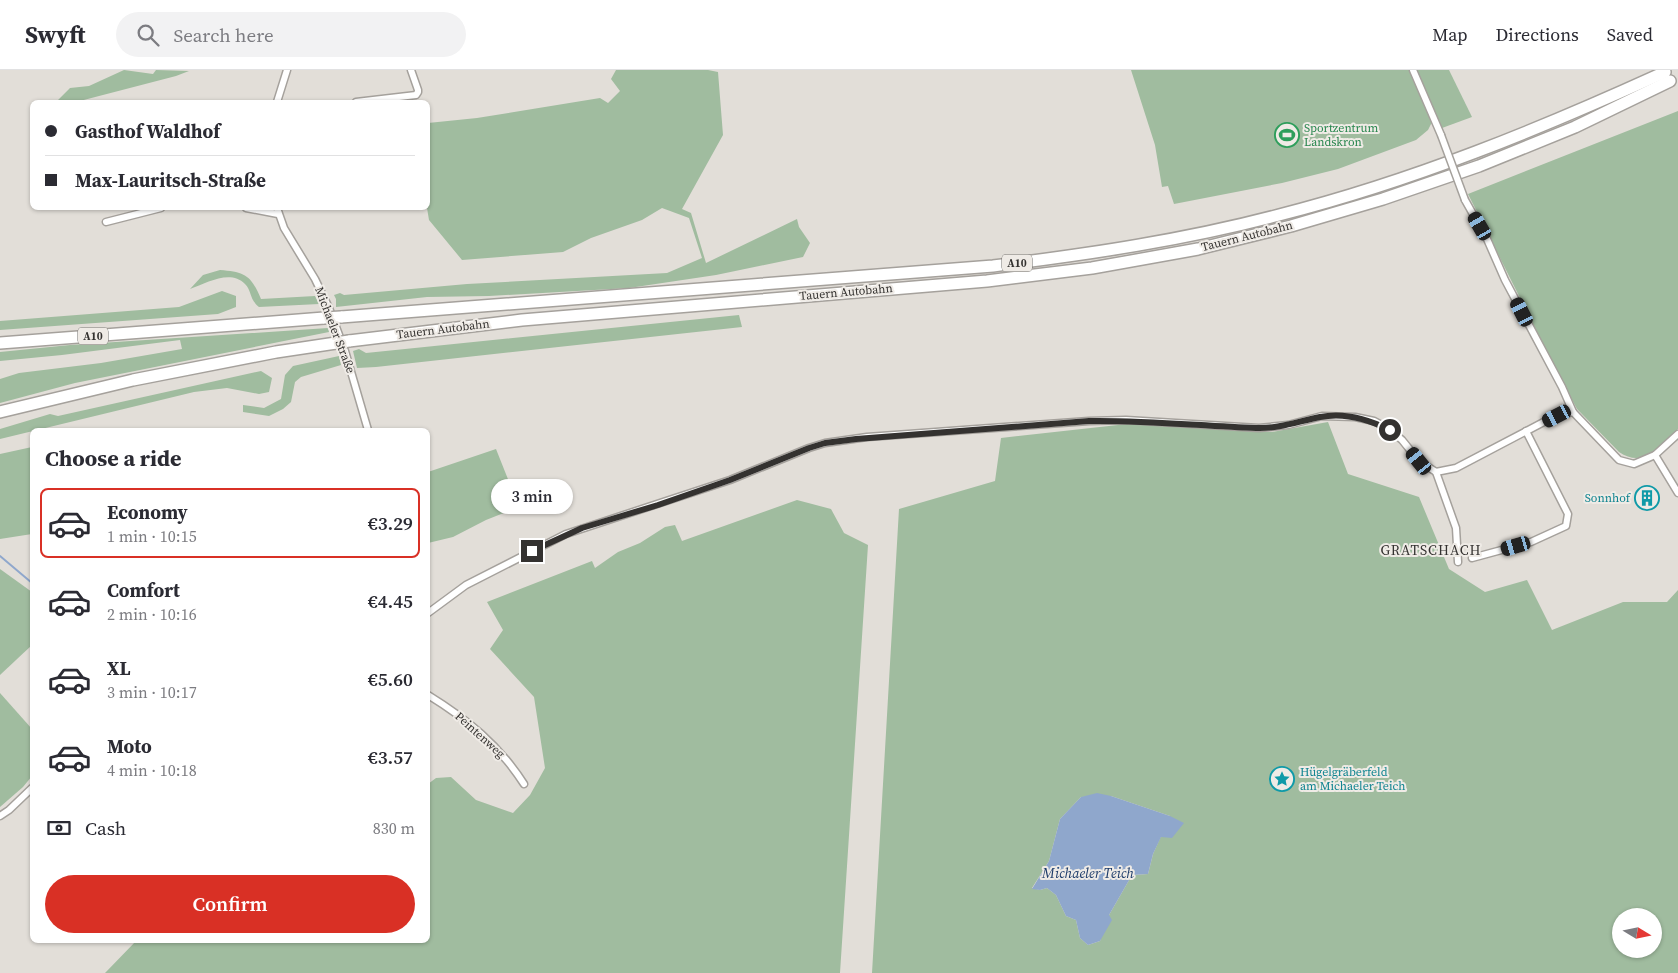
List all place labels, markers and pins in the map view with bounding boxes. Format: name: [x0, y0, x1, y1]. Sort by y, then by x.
place label: Sportzentrum Landskron: [1304, 120, 1379, 150]
sports icon: Sportzentrum Landskron: [1274, 122, 1300, 148]
building icon: Sonnhof: [1634, 485, 1660, 511]
place label: Sonnhof: [1585, 490, 1632, 506]
place label: Hügelgräberfeld am Michaeler Teich: [1300, 764, 1405, 794]
place icon: Hügelgräberfeld am Michaeler Teich: [1269, 766, 1295, 792]

